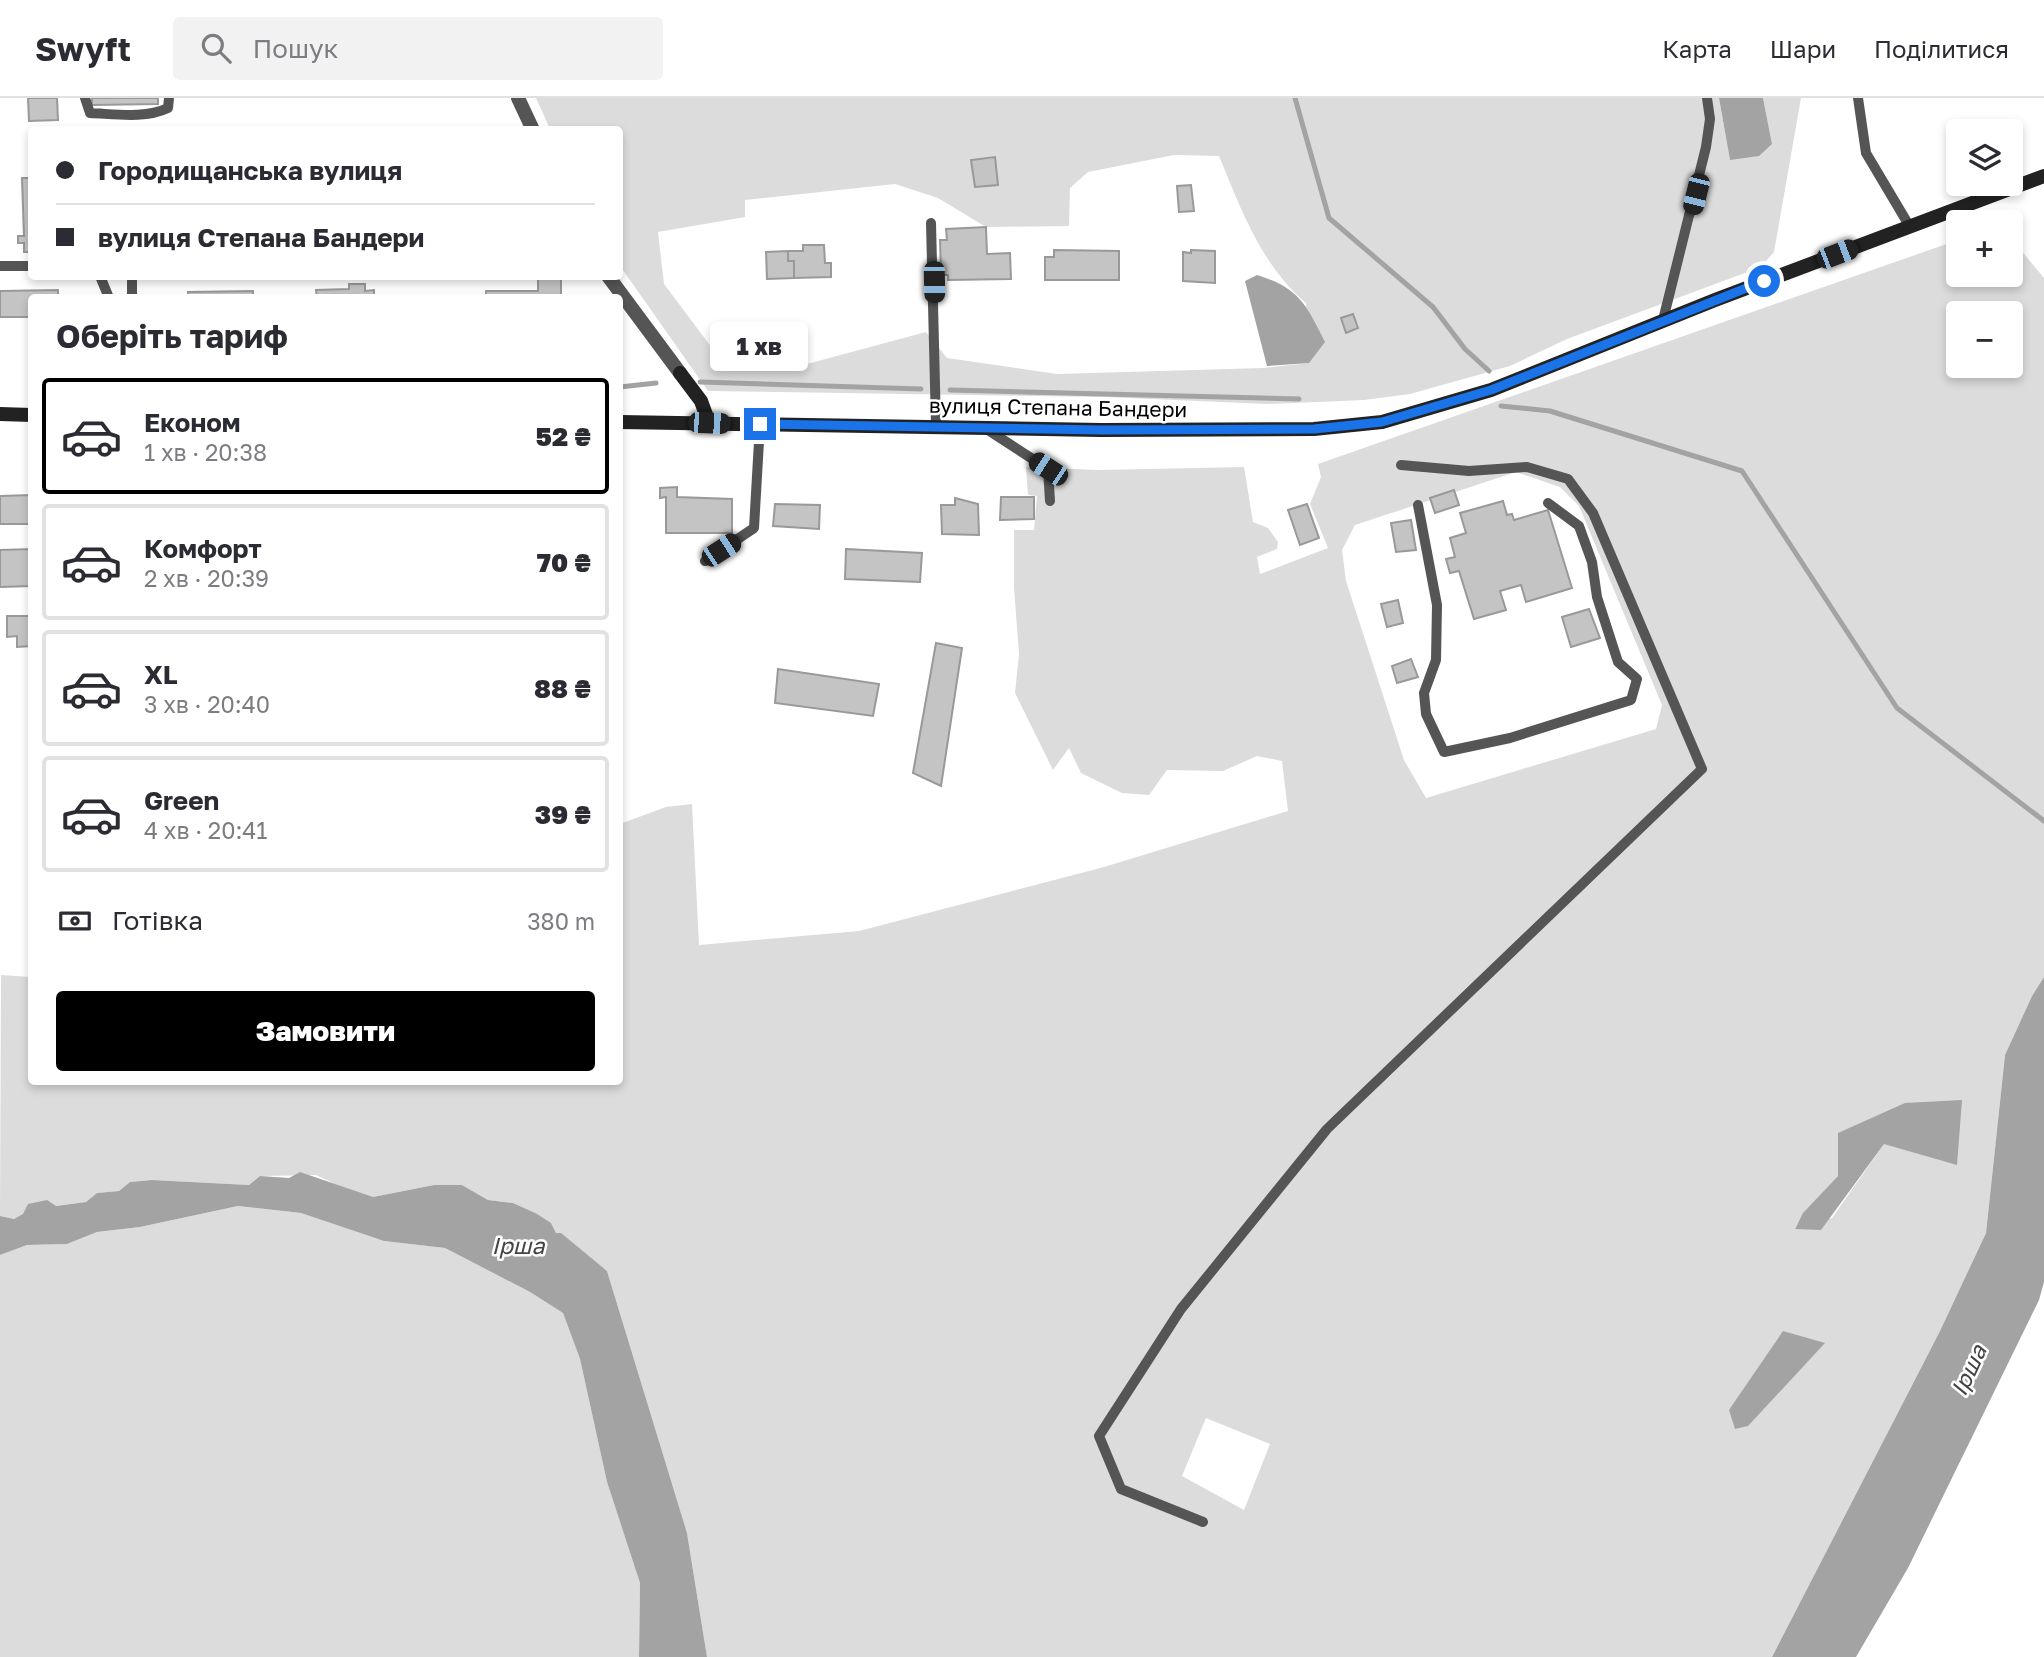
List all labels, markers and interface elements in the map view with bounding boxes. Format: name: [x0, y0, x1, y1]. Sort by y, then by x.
search box: [173, 17, 663, 80]
text: Swyft: [35, 29, 131, 68]
icon: search: [197, 29, 235, 67]
text: Пошук: [253, 33, 339, 64]
text: Карта: [1662, 34, 1732, 63]
text: Шари: [1770, 34, 1836, 63]
text: Поділитися: [1874, 34, 2009, 63]
map controls: [1946, 119, 2023, 378]
button: layers: [1946, 119, 2023, 196]
text: Городищанська вулиця: [98, 155, 402, 186]
car: [1681, 171, 1712, 217]
button: +: [1946, 210, 2023, 287]
text: вулиця Степана Бандери: [98, 222, 424, 253]
car: [1814, 237, 1861, 271]
car: [924, 261, 945, 303]
route start: [1748, 265, 1780, 297]
button: −: [1946, 301, 2023, 378]
text: Оберіть тариф: [56, 317, 288, 355]
callout: 1 хв: [711, 322, 809, 372]
text: 1 хв: [736, 332, 782, 360]
street label: вулиця Степана Бандери: [929, 392, 1187, 422]
icon: car: [60, 405, 123, 468]
text: Економ: [144, 407, 241, 438]
route end: [744, 408, 776, 440]
car: [688, 412, 731, 434]
text: 52 ₴: [536, 421, 591, 452]
text: 1 хв · 20:38: [144, 438, 267, 466]
car: [1025, 449, 1072, 489]
car: [698, 530, 745, 570]
icon: car: [60, 531, 123, 594]
text: Комфорт: [144, 533, 262, 564]
text: 70 ₴: [537, 547, 591, 578]
text: 2 хв · 20:39: [144, 564, 269, 592]
icon: car: [60, 657, 123, 720]
text: XL: [144, 659, 178, 690]
text: 88 ₴: [534, 673, 591, 704]
text: 3 хв · 20:40: [144, 690, 270, 718]
icon: car: [60, 783, 123, 846]
text: Green: [144, 785, 219, 816]
text: 39 ₴: [535, 799, 591, 830]
text: 4 хв · 20:41: [144, 816, 268, 844]
icon: cash: [56, 902, 94, 940]
text: Готівка: [112, 905, 203, 936]
text: 380 m: [527, 907, 595, 935]
button: Замовити: [56, 991, 595, 1071]
water label: Ірша: [492, 1231, 545, 1259]
water label: Ірша: [1944, 1339, 1992, 1400]

